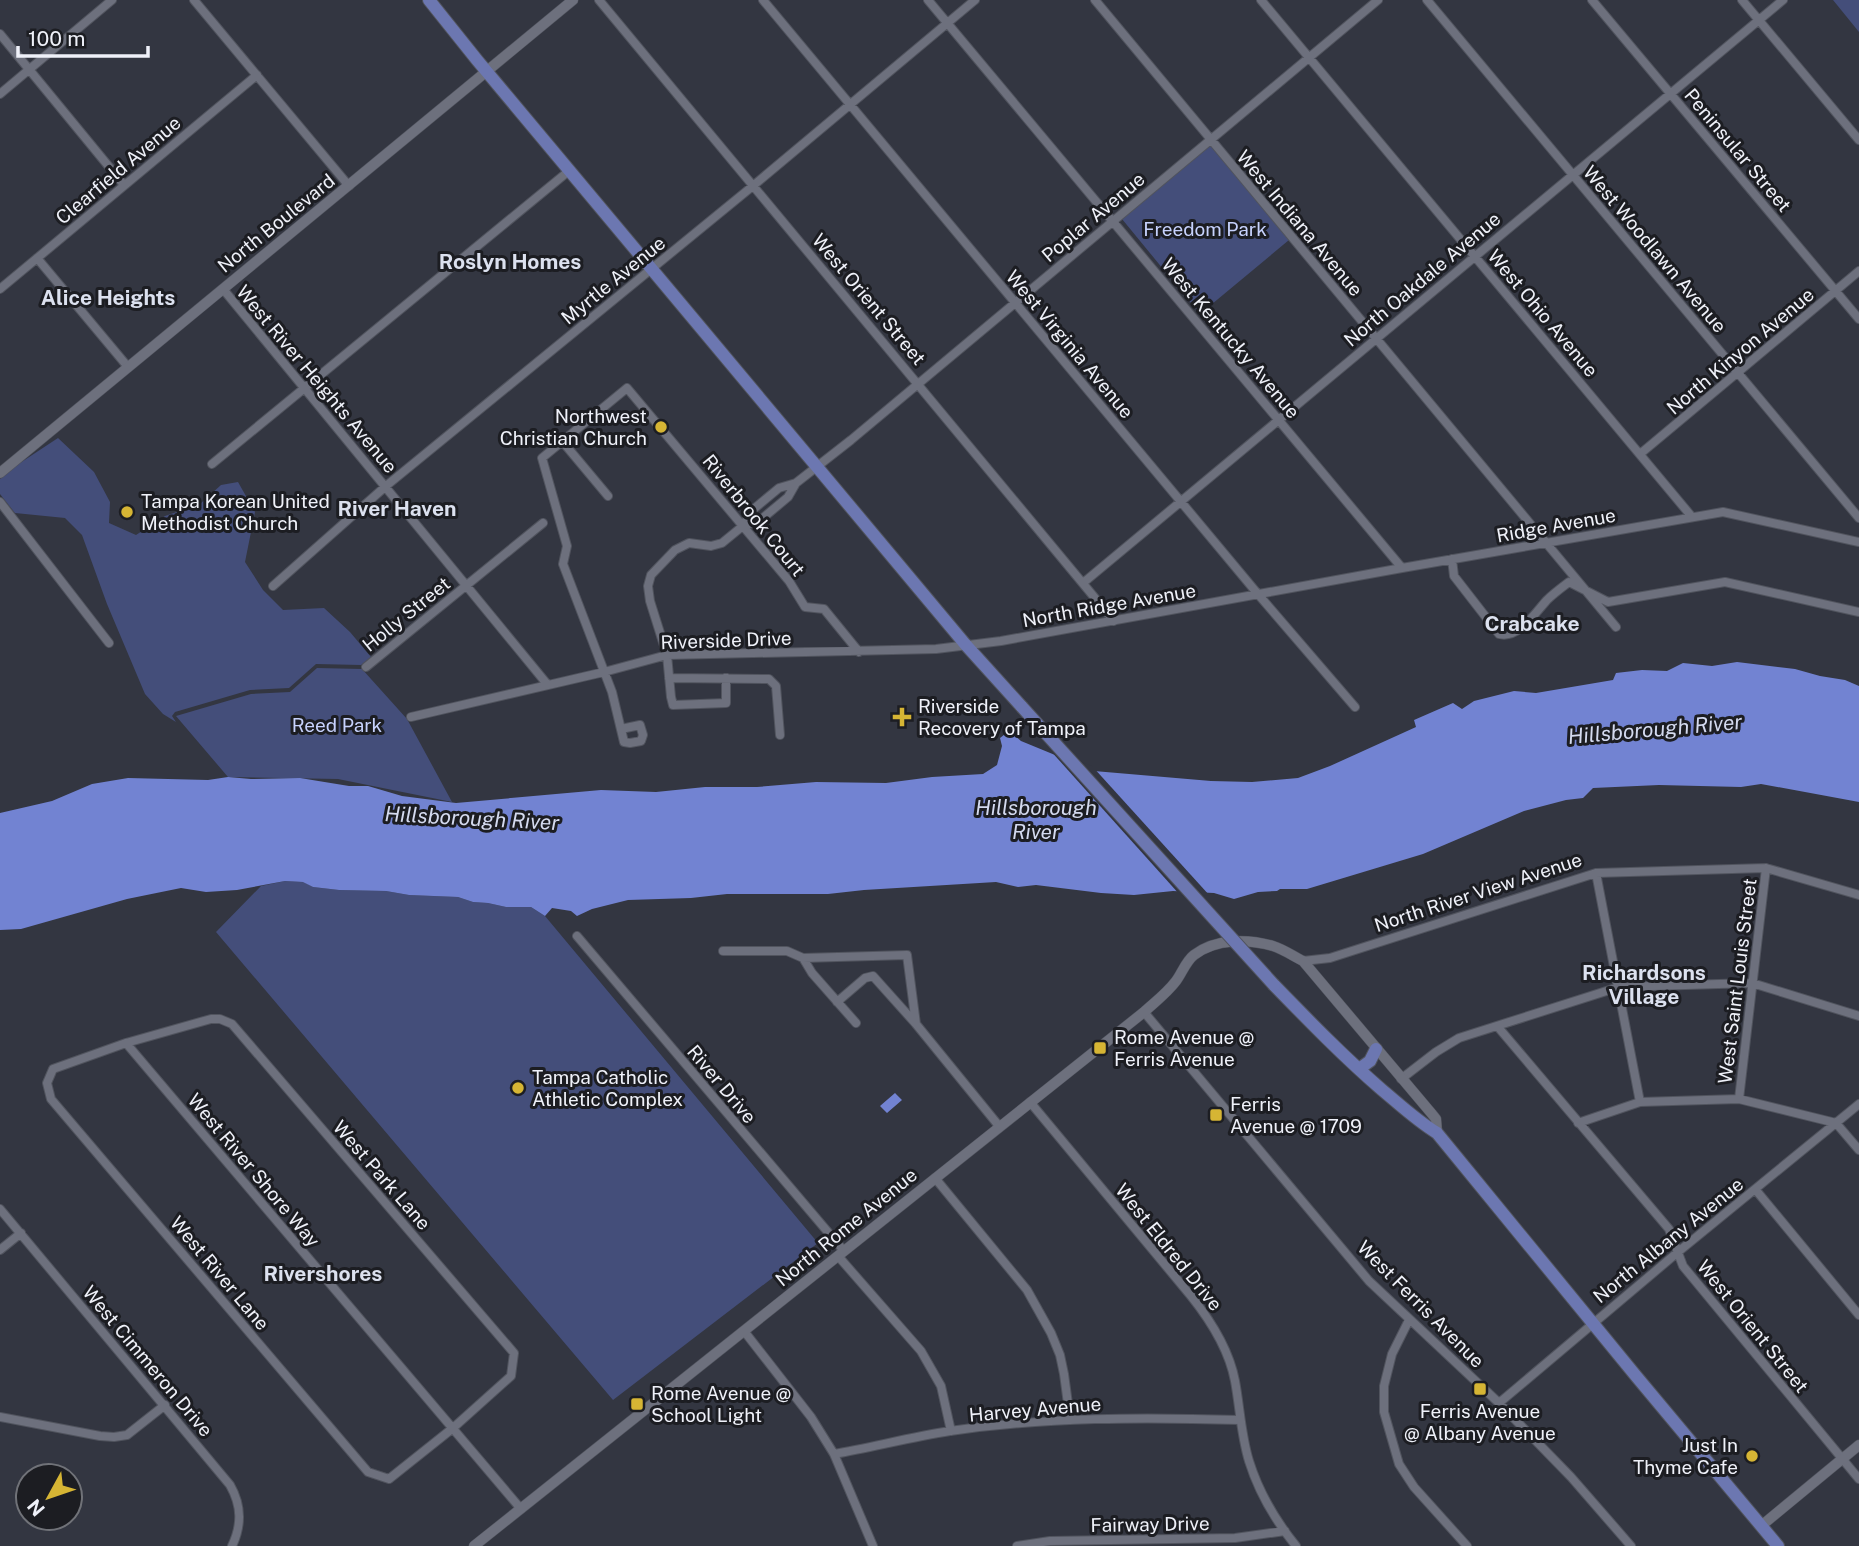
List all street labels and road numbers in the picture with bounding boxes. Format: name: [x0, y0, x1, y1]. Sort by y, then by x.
street label: Peninsular Street: [1680, 84, 1796, 216]
street label: Clearfield Avenue: [51, 111, 185, 229]
street label: West Indiana Avenue: [1233, 146, 1367, 300]
street label: West Woodlawn Avenue: [1579, 161, 1731, 337]
street label: Poplar Avenue: [1037, 168, 1149, 266]
street label: North Boulevard: [213, 169, 339, 277]
street label: North Oakdale Avenue: [1339, 207, 1505, 351]
street label: West Orient Street: [808, 229, 930, 369]
street label: Myrtle Avenue: [557, 231, 669, 329]
street label: West Ohio Avenue: [1483, 245, 1603, 381]
street label: West Kentucky Avenue: [1157, 253, 1305, 423]
street label: West Virginia Avenue: [1002, 266, 1138, 422]
street label: West River Heights Avenue: [232, 281, 402, 477]
street label: North Kinyon Avenue: [1662, 283, 1818, 419]
street label: Riverbrook Court: [698, 450, 810, 580]
street label: Ridge Avenue: [1495, 504, 1617, 546]
street label: Holly Street: [358, 572, 454, 656]
street label: North Ridge Avenue: [1021, 579, 1197, 631]
street label: Riverside Drive: [660, 627, 792, 653]
street label: North River View Avenue: [1371, 848, 1585, 936]
street label: West Saint Louis Street: [1713, 877, 1761, 1085]
street label: River Drive: [683, 1041, 761, 1127]
street label: West River Shore Way: [183, 1089, 325, 1251]
street label: West Park Lane: [329, 1116, 435, 1234]
street label: North Rome Avenue: [771, 1163, 921, 1291]
street label: North Albany Avenue: [1589, 1173, 1747, 1307]
street label: West Eldred Drive: [1111, 1179, 1227, 1315]
street label: West River Lane: [166, 1212, 274, 1334]
street label: West Ferris Avenue: [1353, 1236, 1489, 1372]
street label: West Orient Street: [1693, 1255, 1813, 1397]
street label: West Cimmeron Drive: [79, 1281, 217, 1441]
street label: Harvey Avenue: [968, 1392, 1102, 1426]
street label: Fairway Drive: [1090, 1512, 1210, 1536]

